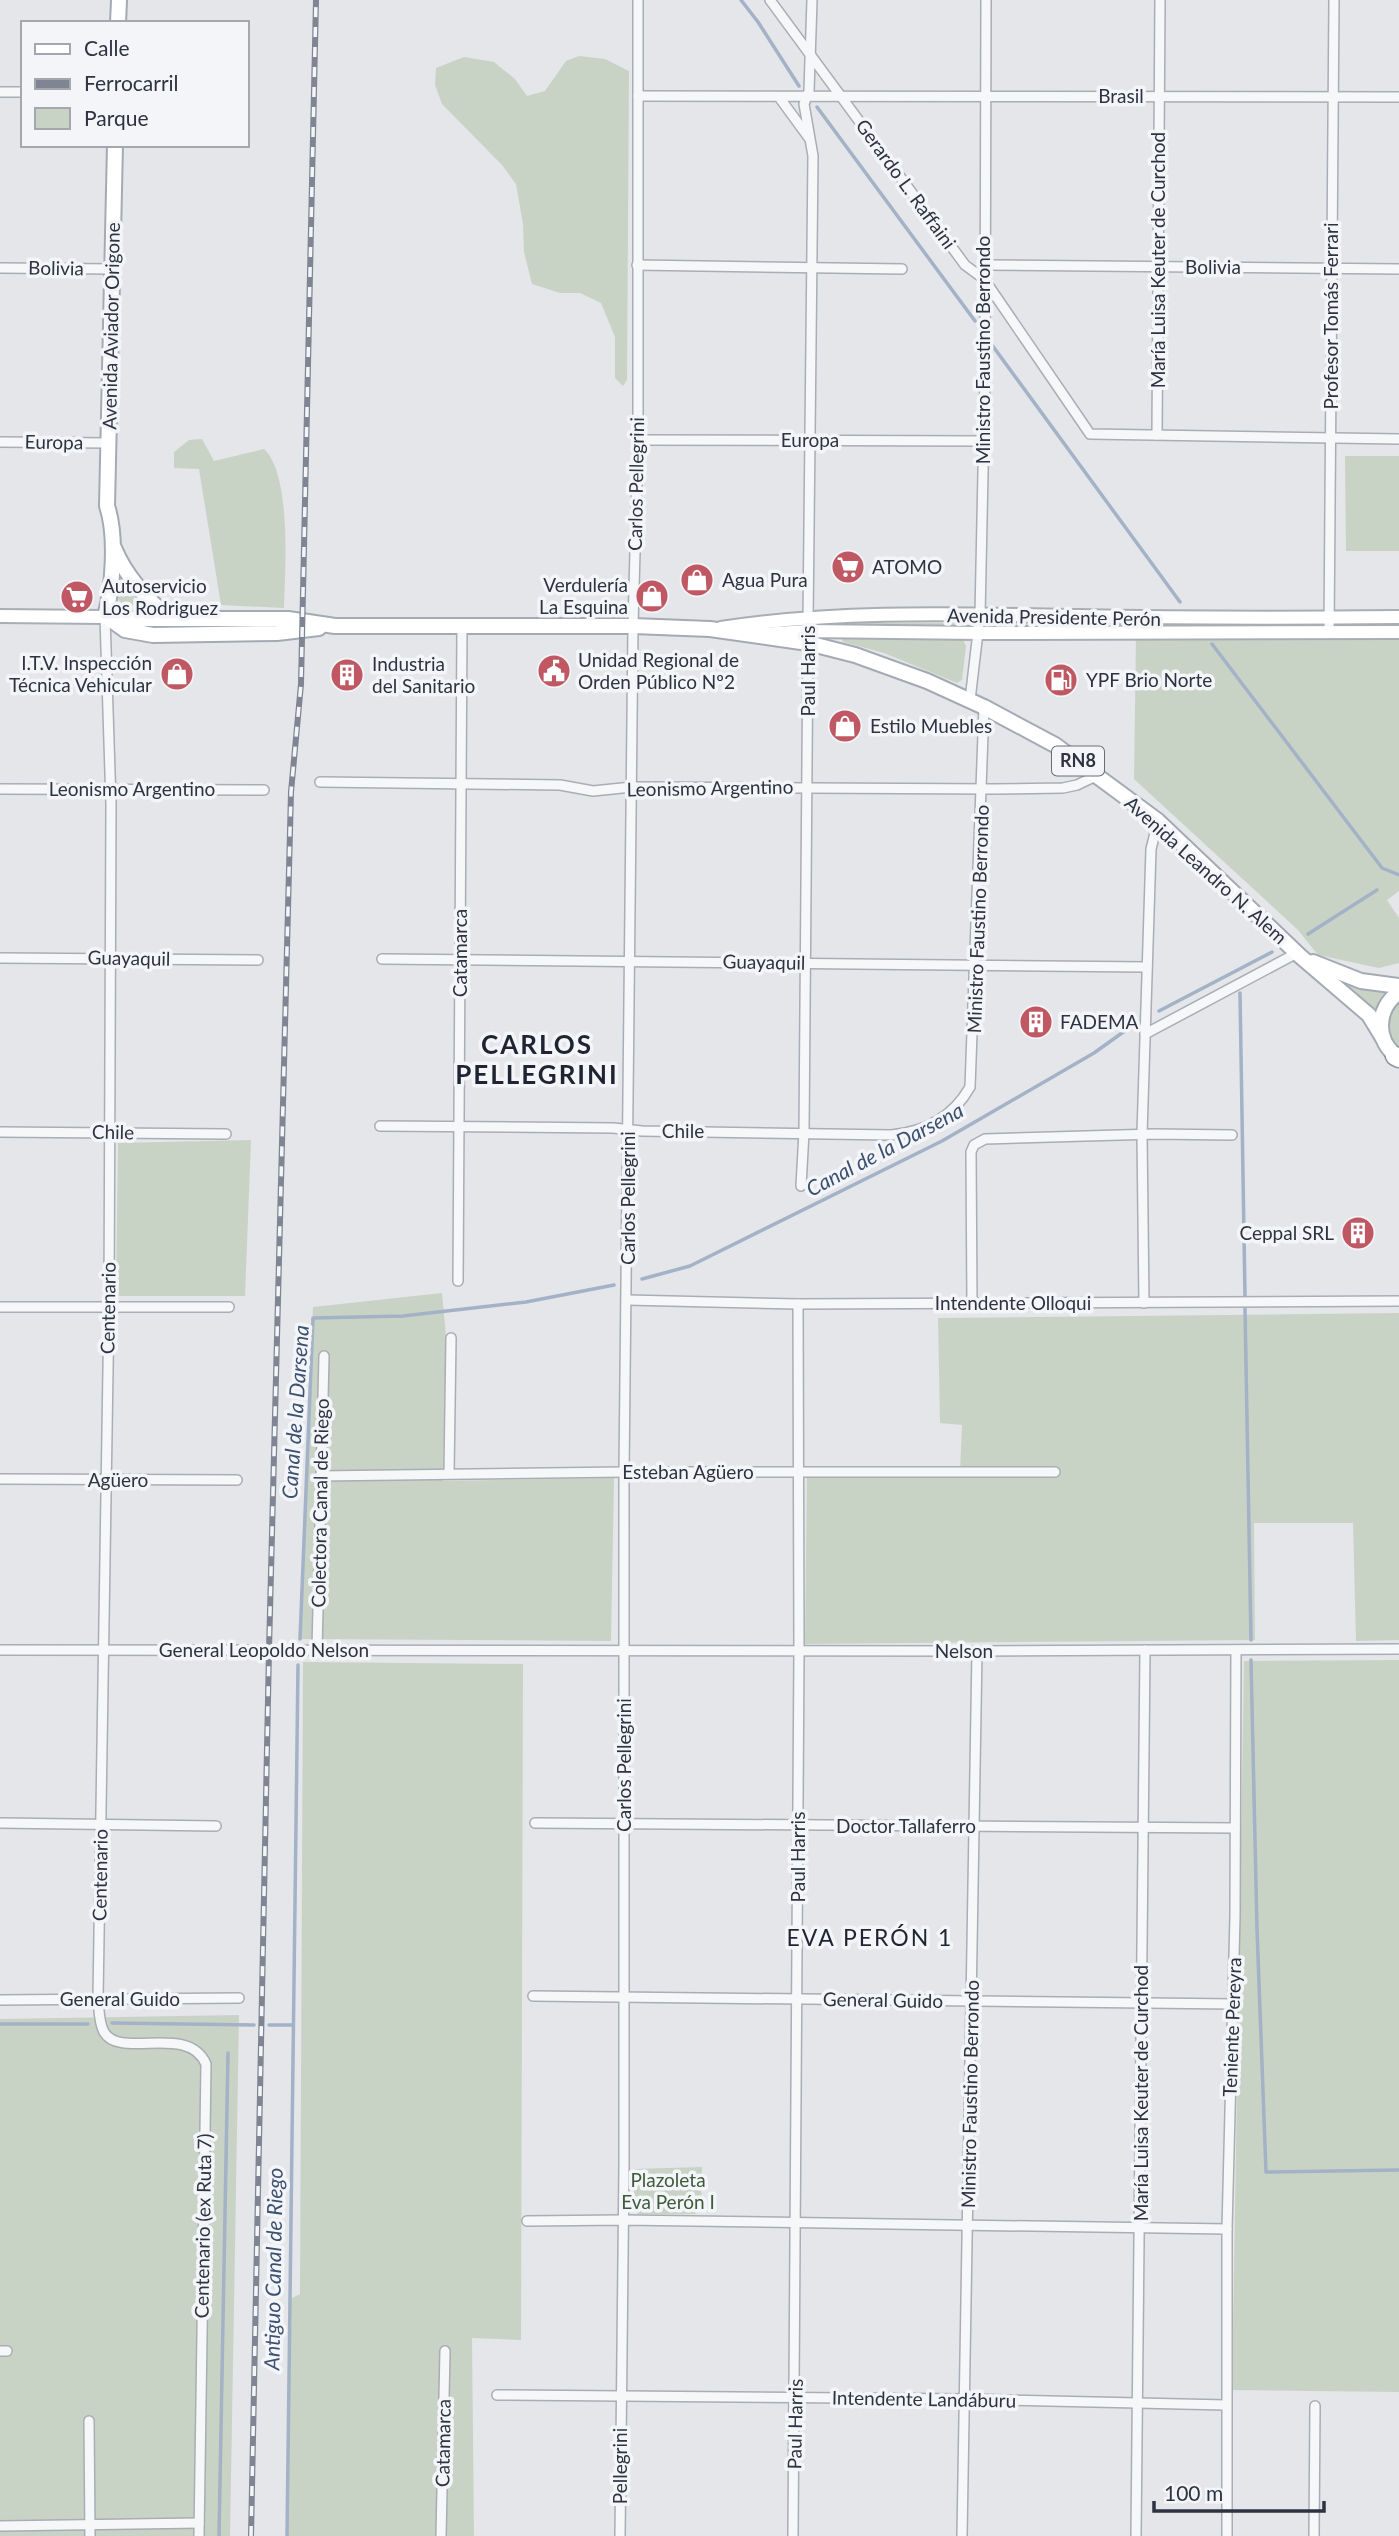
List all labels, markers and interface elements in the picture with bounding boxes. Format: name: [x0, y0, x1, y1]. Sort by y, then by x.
legend: [21, 21, 248, 147]
text: Calle: [84, 35, 129, 60]
text: Ferrocarril: [84, 70, 179, 95]
street label: Brasil: [1098, 84, 1144, 107]
text: Parque: [84, 105, 149, 130]
street label: Gerardo L. Raffaini: [852, 114, 961, 253]
street label: María Luisa Keuter de Curchod: [1146, 132, 1169, 388]
street label: Avenida Aviador Origone: [97, 222, 124, 430]
street label: Profesor Tomás Ferrari: [1319, 223, 1342, 409]
street label: Ministro Faustino Berrondo: [971, 236, 994, 464]
street label: Bolivia: [1185, 255, 1241, 278]
street label: Bolivia: [28, 256, 84, 279]
street label: Carlos Pellegrini: [623, 417, 648, 551]
street label: Europa: [781, 428, 839, 451]
street label: Europa: [25, 429, 83, 454]
supermarket icon: ATOMO: [829, 548, 867, 586]
place label: ATOMO: [872, 555, 942, 578]
shop icon: Agua Pura: [678, 561, 716, 599]
place label: Agua Pura: [722, 568, 808, 591]
place label: Verdulería La Esquina: [539, 573, 628, 618]
place label: Autoservicio Los Rodriguez: [102, 574, 218, 619]
shop icon: Verdulería La Esquina: [633, 577, 671, 615]
supermarket icon: Autoservicio Los Rodriguez: [58, 578, 96, 616]
street label: Avenida Presidente Perón: [947, 603, 1161, 630]
street label: Paul Harris: [796, 626, 819, 716]
place label: Unidad Regional de Orden Público Nº2: [578, 648, 739, 693]
place label: I.T.V. Inspección Técnica Vehicular: [9, 651, 152, 696]
place label: Industria del Sanitario: [372, 652, 475, 697]
public building icon: Unidad Regional de Orden Público Nº2: [535, 652, 573, 690]
shop icon: I.T.V. Inspección Técnica Vehicular: [158, 655, 196, 693]
building icon: Industria del Sanitario: [328, 656, 366, 694]
fuel station icon: YPF Brio Norte: [1042, 661, 1080, 699]
place label: YPF Brio Norte: [1086, 668, 1212, 691]
shop icon: Estilo Muebles: [826, 707, 864, 745]
place label: Estilo Muebles: [870, 714, 992, 737]
road number: RN8: [1052, 746, 1104, 776]
street label: Leonismo Argentino: [626, 775, 794, 800]
street label: Leonismo Argentino: [49, 777, 215, 800]
street label: Avenida Leandro N. Alem: [1121, 791, 1292, 948]
street label: Ministro Faustino Berrondo: [962, 804, 993, 1034]
street label: Catamarca: [448, 909, 471, 997]
street label: Guayaquil: [87, 945, 171, 970]
street label: Guayaquil: [722, 949, 806, 974]
building icon: FADEMA: [1017, 1003, 1055, 1041]
place label: FADEMA: [1060, 1010, 1139, 1033]
district label: CARLOS PELLEGRINI: [455, 1028, 619, 1090]
water label: Canal de la Darsena: [801, 1097, 967, 1201]
street label: Chile: [662, 1119, 704, 1142]
street label: Chile: [92, 1120, 134, 1143]
street label: Carlos Pellegrini: [616, 1131, 639, 1265]
building icon: Ceppal SRL: [1339, 1214, 1377, 1252]
place label: Ceppal SRL: [1239, 1221, 1334, 1244]
street label: Centenario: [95, 1262, 120, 1354]
street label: Intendente Olloqui: [935, 1291, 1091, 1314]
water label: Canal de la Darsena: [276, 1324, 313, 1500]
street label: Colectora Canal de Riego: [306, 1398, 333, 1608]
street label: Esteban Agüero: [622, 1460, 754, 1483]
street label: Agüero: [88, 1468, 148, 1491]
street label: General Leopoldo Nelson: [159, 1638, 369, 1661]
street label: Nelson: [935, 1639, 993, 1662]
street label: Carlos Pellegrini: [612, 1698, 635, 1832]
street label: Paul Harris: [786, 1812, 809, 1902]
street label: Doctor Tallaferro: [836, 1814, 976, 1837]
street label: Centenario: [87, 1829, 112, 1921]
district label: EVA PERÓN 1: [787, 1923, 953, 1951]
street label: Teniente Pereyra: [1218, 1957, 1245, 2097]
street label: María Luisa Keuter de Curchod: [1129, 1965, 1152, 2221]
street label: Ministro Faustino Berrondo: [956, 1980, 983, 2208]
street label: General Guido: [60, 1987, 180, 2010]
street label: General Guido: [823, 1987, 943, 2012]
street label: Centenario (ex Ruta 7): [189, 2133, 216, 2319]
water label: Antiguo Canal de Riego: [258, 2167, 287, 2371]
park label: Plazoleta Eva Perón I: [621, 2168, 715, 2213]
street label: Paul Harris: [782, 2378, 807, 2470]
street label: Intendente Landáburu: [832, 2385, 1016, 2412]
street label: Catamarca: [430, 2399, 455, 2487]
street label: Pellegrini: [608, 2428, 631, 2504]
scale bar: [1154, 2470, 1324, 2514]
text: 100 m: [1164, 2480, 1223, 2505]

